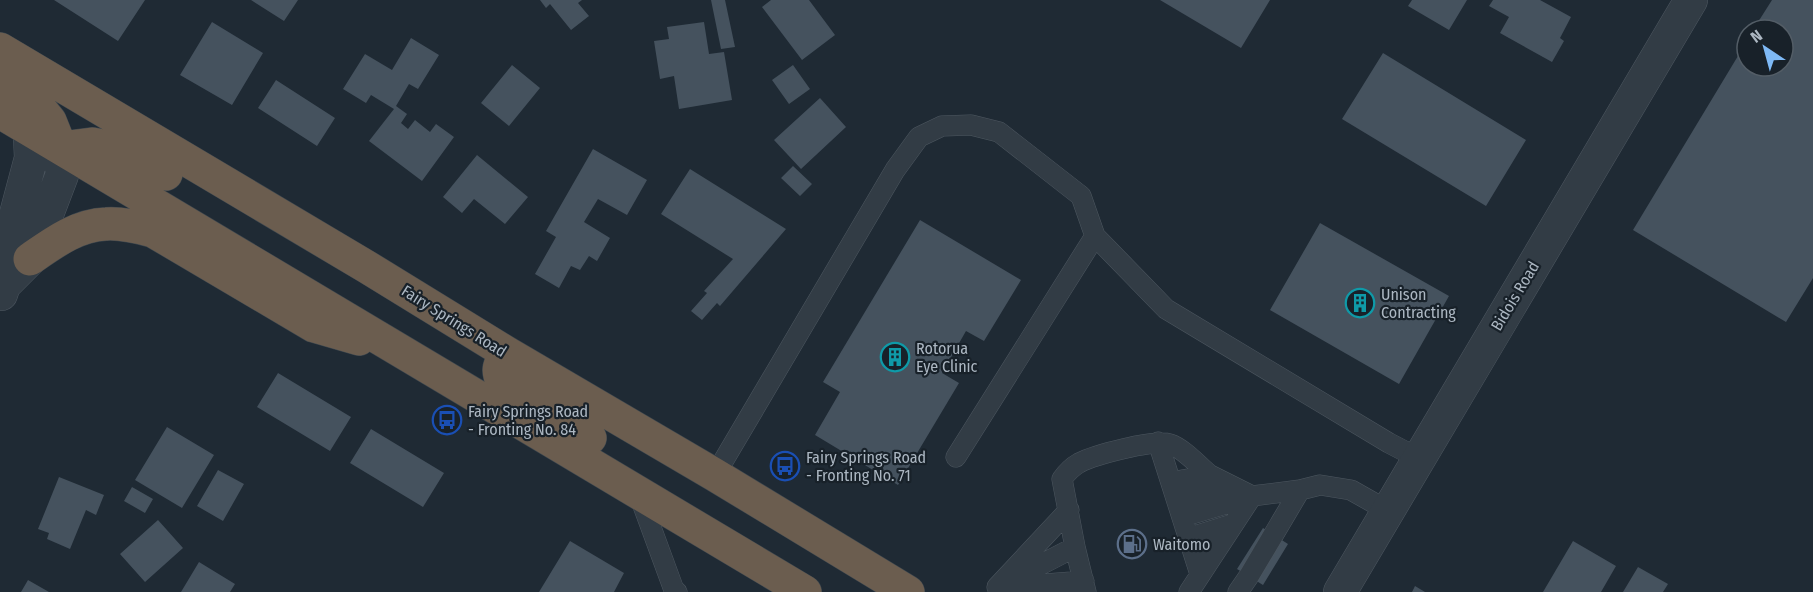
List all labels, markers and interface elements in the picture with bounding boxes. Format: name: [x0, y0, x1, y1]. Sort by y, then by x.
north arrow: [1735, 18, 1795, 78]
text: N: [1747, 26, 1766, 47]
street label: Bidois Road: [1487, 258, 1543, 334]
street label: Fairy Springs Road: [398, 281, 510, 361]
place label: Unison Contracting: [1381, 285, 1456, 322]
building icon: Unison Contracting: [1344, 287, 1376, 319]
place label: Rotorua Eye Clinic: [916, 339, 978, 376]
building icon: Rotorua Eye Clinic: [879, 341, 911, 373]
place label: Fairy Springs Road - Fronting No. 84: [468, 402, 588, 439]
bus stop icon: Fairy Springs Road - Fronting No. 84: [431, 404, 463, 436]
place label: Fairy Springs Road - Fronting No. 71: [806, 448, 926, 485]
bus stop icon: Fairy Springs Road - Fronting No. 71: [769, 450, 801, 482]
fuel station icon: Waitomo: [1116, 528, 1148, 560]
place label: Waitomo: [1153, 535, 1211, 554]

